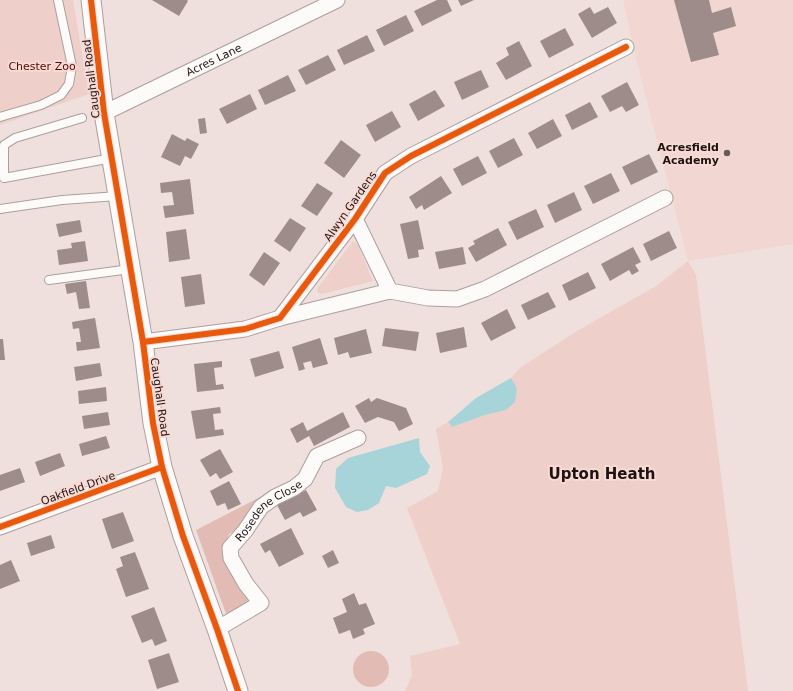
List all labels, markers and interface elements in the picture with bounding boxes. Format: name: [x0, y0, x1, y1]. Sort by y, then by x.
street label: Caughall Road: [80, 39, 103, 119]
street label: Acres Lane: [184, 41, 244, 79]
park label: Chester Zoo: [8, 60, 76, 73]
place label: Acresfield Academy: [657, 141, 719, 167]
marker: Acresfield Academy: [722, 148, 732, 158]
street label: Alwyn Gardens: [321, 169, 380, 244]
street label: Caughall Road: [148, 357, 171, 437]
district label: Upton Heath: [549, 465, 656, 483]
street label: Oakfield Drive: [39, 469, 117, 508]
street label: Rosedene Close: [233, 478, 305, 544]

